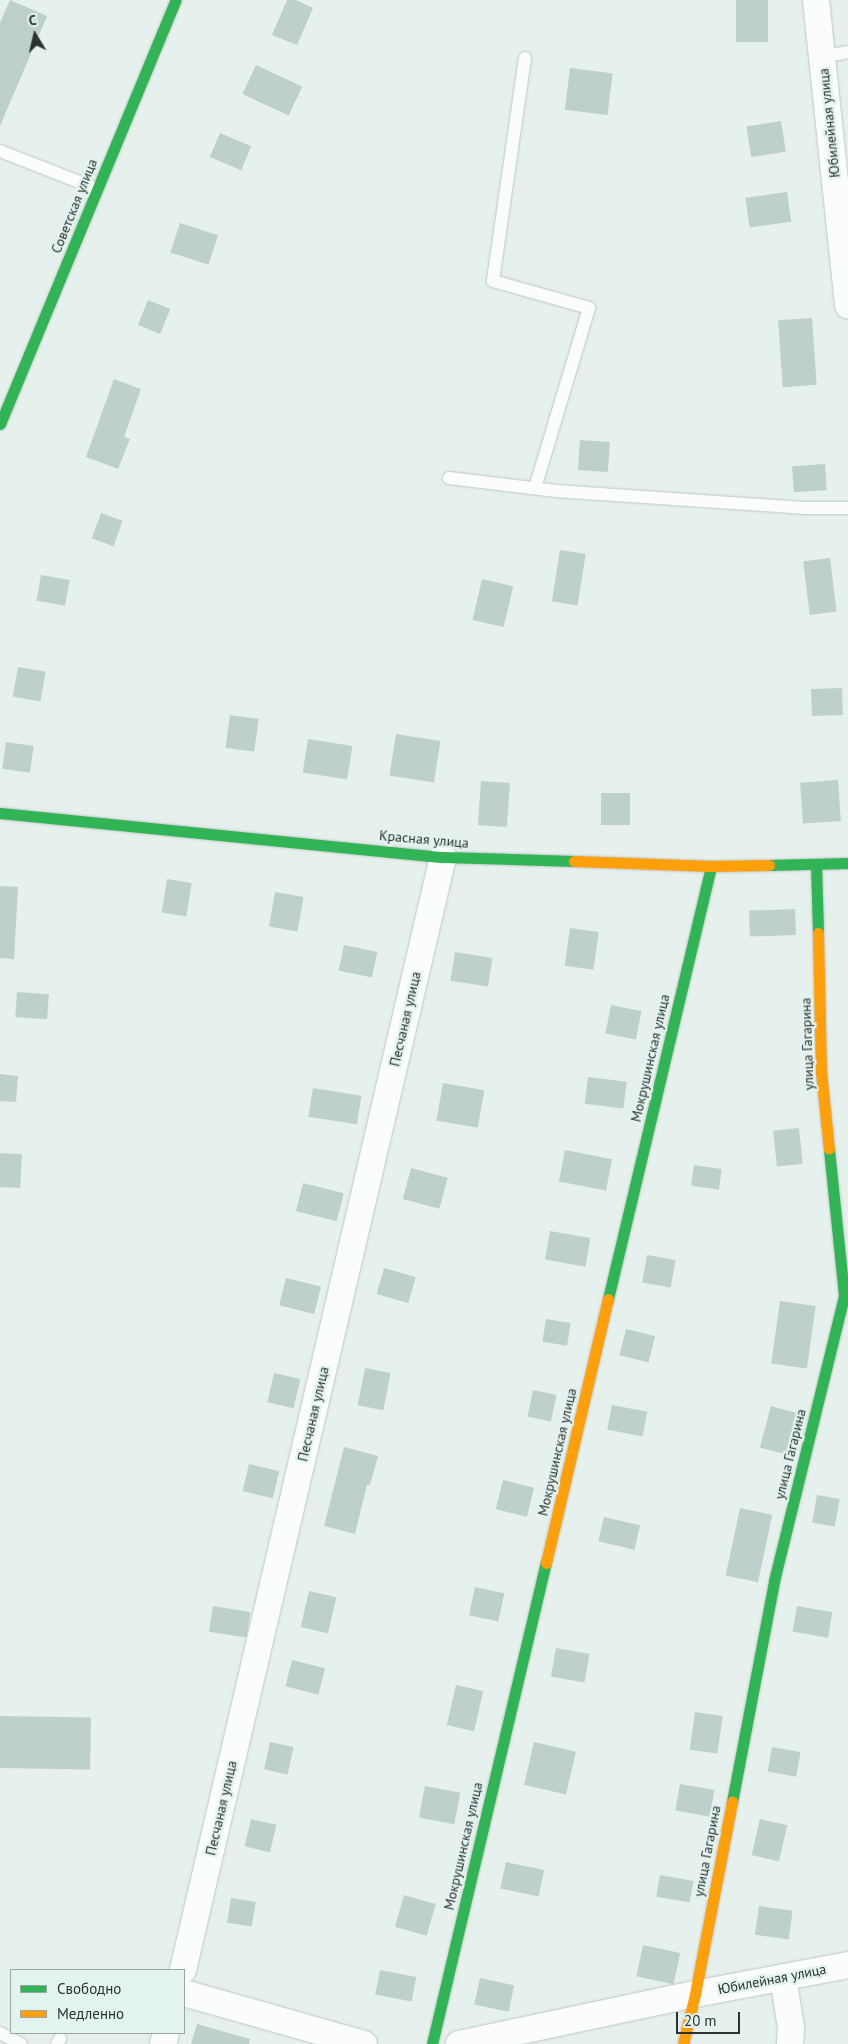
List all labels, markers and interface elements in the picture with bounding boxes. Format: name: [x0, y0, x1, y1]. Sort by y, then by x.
north arrow: [10, 10, 60, 60]
text: С: [27, 11, 38, 30]
street label: Юбилейная улица: [815, 67, 843, 179]
street label: Советская улица: [47, 156, 101, 256]
street label: Красная улица: [378, 827, 470, 851]
street label: Песчаная улица: [386, 970, 424, 1068]
street label: Мокрушинская улица: [627, 992, 673, 1124]
street label: улица Гагарина: [797, 997, 817, 1091]
street label: Песчаная улица: [294, 1365, 332, 1463]
street label: Мокрушинская улица: [534, 1386, 580, 1518]
street label: улица Гагарина: [771, 1407, 809, 1501]
street label: Песчаная улица: [202, 1759, 240, 1857]
street label: Мокрушинская улица: [440, 1780, 486, 1912]
street label: улица Гагарина: [690, 1804, 724, 1898]
street label: Юбилейная улица: [716, 1960, 828, 1998]
legend: [10, 1969, 185, 2034]
text: Свободно: [57, 1979, 121, 1998]
scale bar: [678, 2002, 742, 2034]
text: Медленно: [57, 2004, 124, 2023]
text: 20 m: [684, 2011, 717, 2030]

